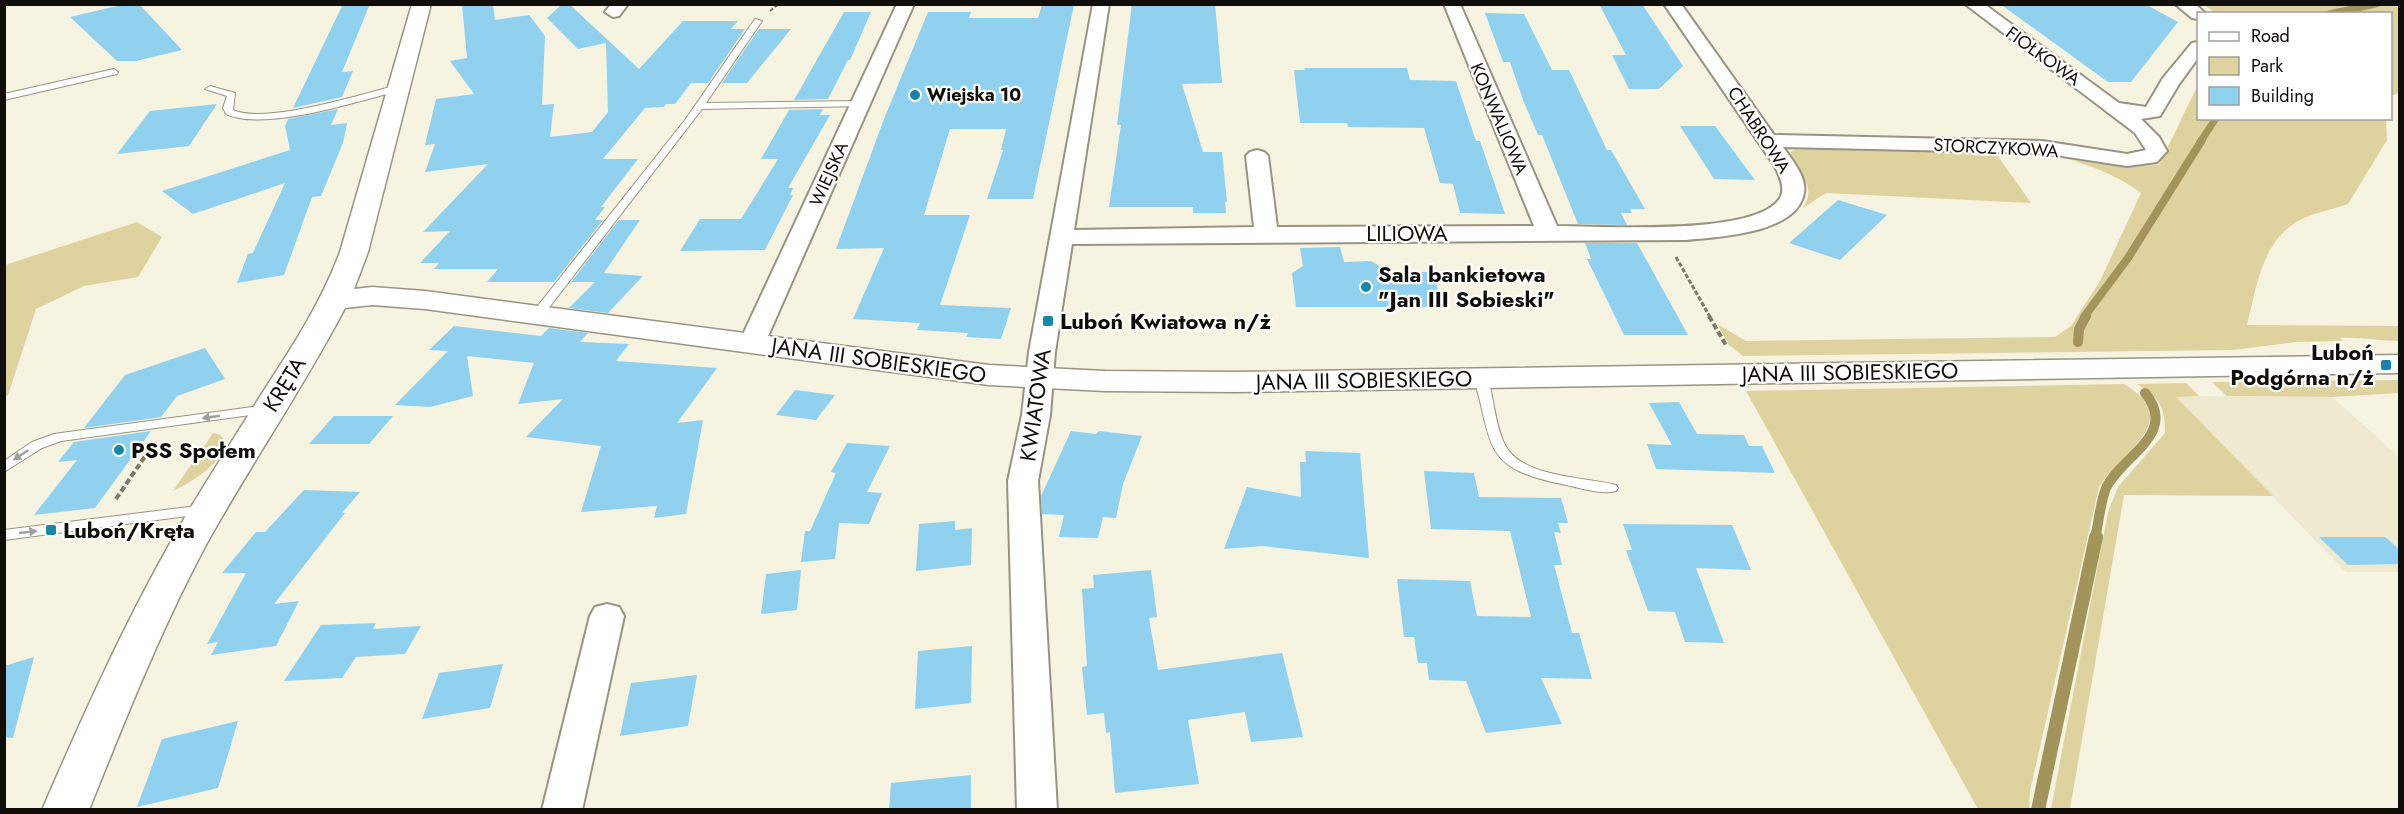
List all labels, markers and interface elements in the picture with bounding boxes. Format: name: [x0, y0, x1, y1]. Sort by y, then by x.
legend: [2197, 12, 2392, 120]
street label: FIOŁKOWA: [2000, 20, 2086, 92]
text: Road: [2251, 23, 2290, 49]
text: Park: [2251, 53, 2283, 79]
street label: KONWALIOWA: [1464, 59, 1534, 179]
street label: CHABROWA: [1721, 81, 1797, 179]
place label: Wiejska 10: [927, 82, 1021, 108]
text: Building: [2251, 83, 2314, 109]
marker: Wiejska 10: [908, 88, 922, 102]
street label: STORCZYKOWA: [1933, 132, 2059, 164]
street label: WIEJSKA: [803, 137, 855, 211]
street label: LILIOWA: [1366, 217, 1448, 249]
place label: Sala bankietowa "Jan III Sobieski": [1378, 258, 1555, 315]
marker: Sala bankietowa "Jan III Sobieski": [1359, 280, 1373, 294]
place label: Luboń Kwiatowa n/ż: [1060, 305, 1271, 337]
marker: Luboń Kwiatowa n/ż: [1041, 314, 1055, 328]
street label: JANA III SOBIESKIEGO: [767, 329, 988, 391]
place label: Luboń Podgórna n/ż: [2230, 336, 2375, 393]
street label: KWIATOWA: [1011, 346, 1059, 463]
street label: KRĘTA: [255, 350, 314, 418]
street label: JANA III SOBIESKIEGO: [1739, 354, 1958, 390]
marker: Luboń Podgórna n/ż: [2379, 358, 2393, 372]
street label: JANA III SOBIESKIEGO: [1253, 362, 1472, 398]
one-way arrow: [201, 412, 220, 421]
place label: PSS Społem: [131, 434, 256, 466]
marker: PSS Społem: [112, 443, 126, 457]
one-way arrow: [14, 449, 30, 461]
place label: Luboń/Kręta: [63, 514, 195, 546]
marker: Luboń/Kręta: [44, 523, 58, 537]
one-way arrow: [18, 527, 37, 537]

